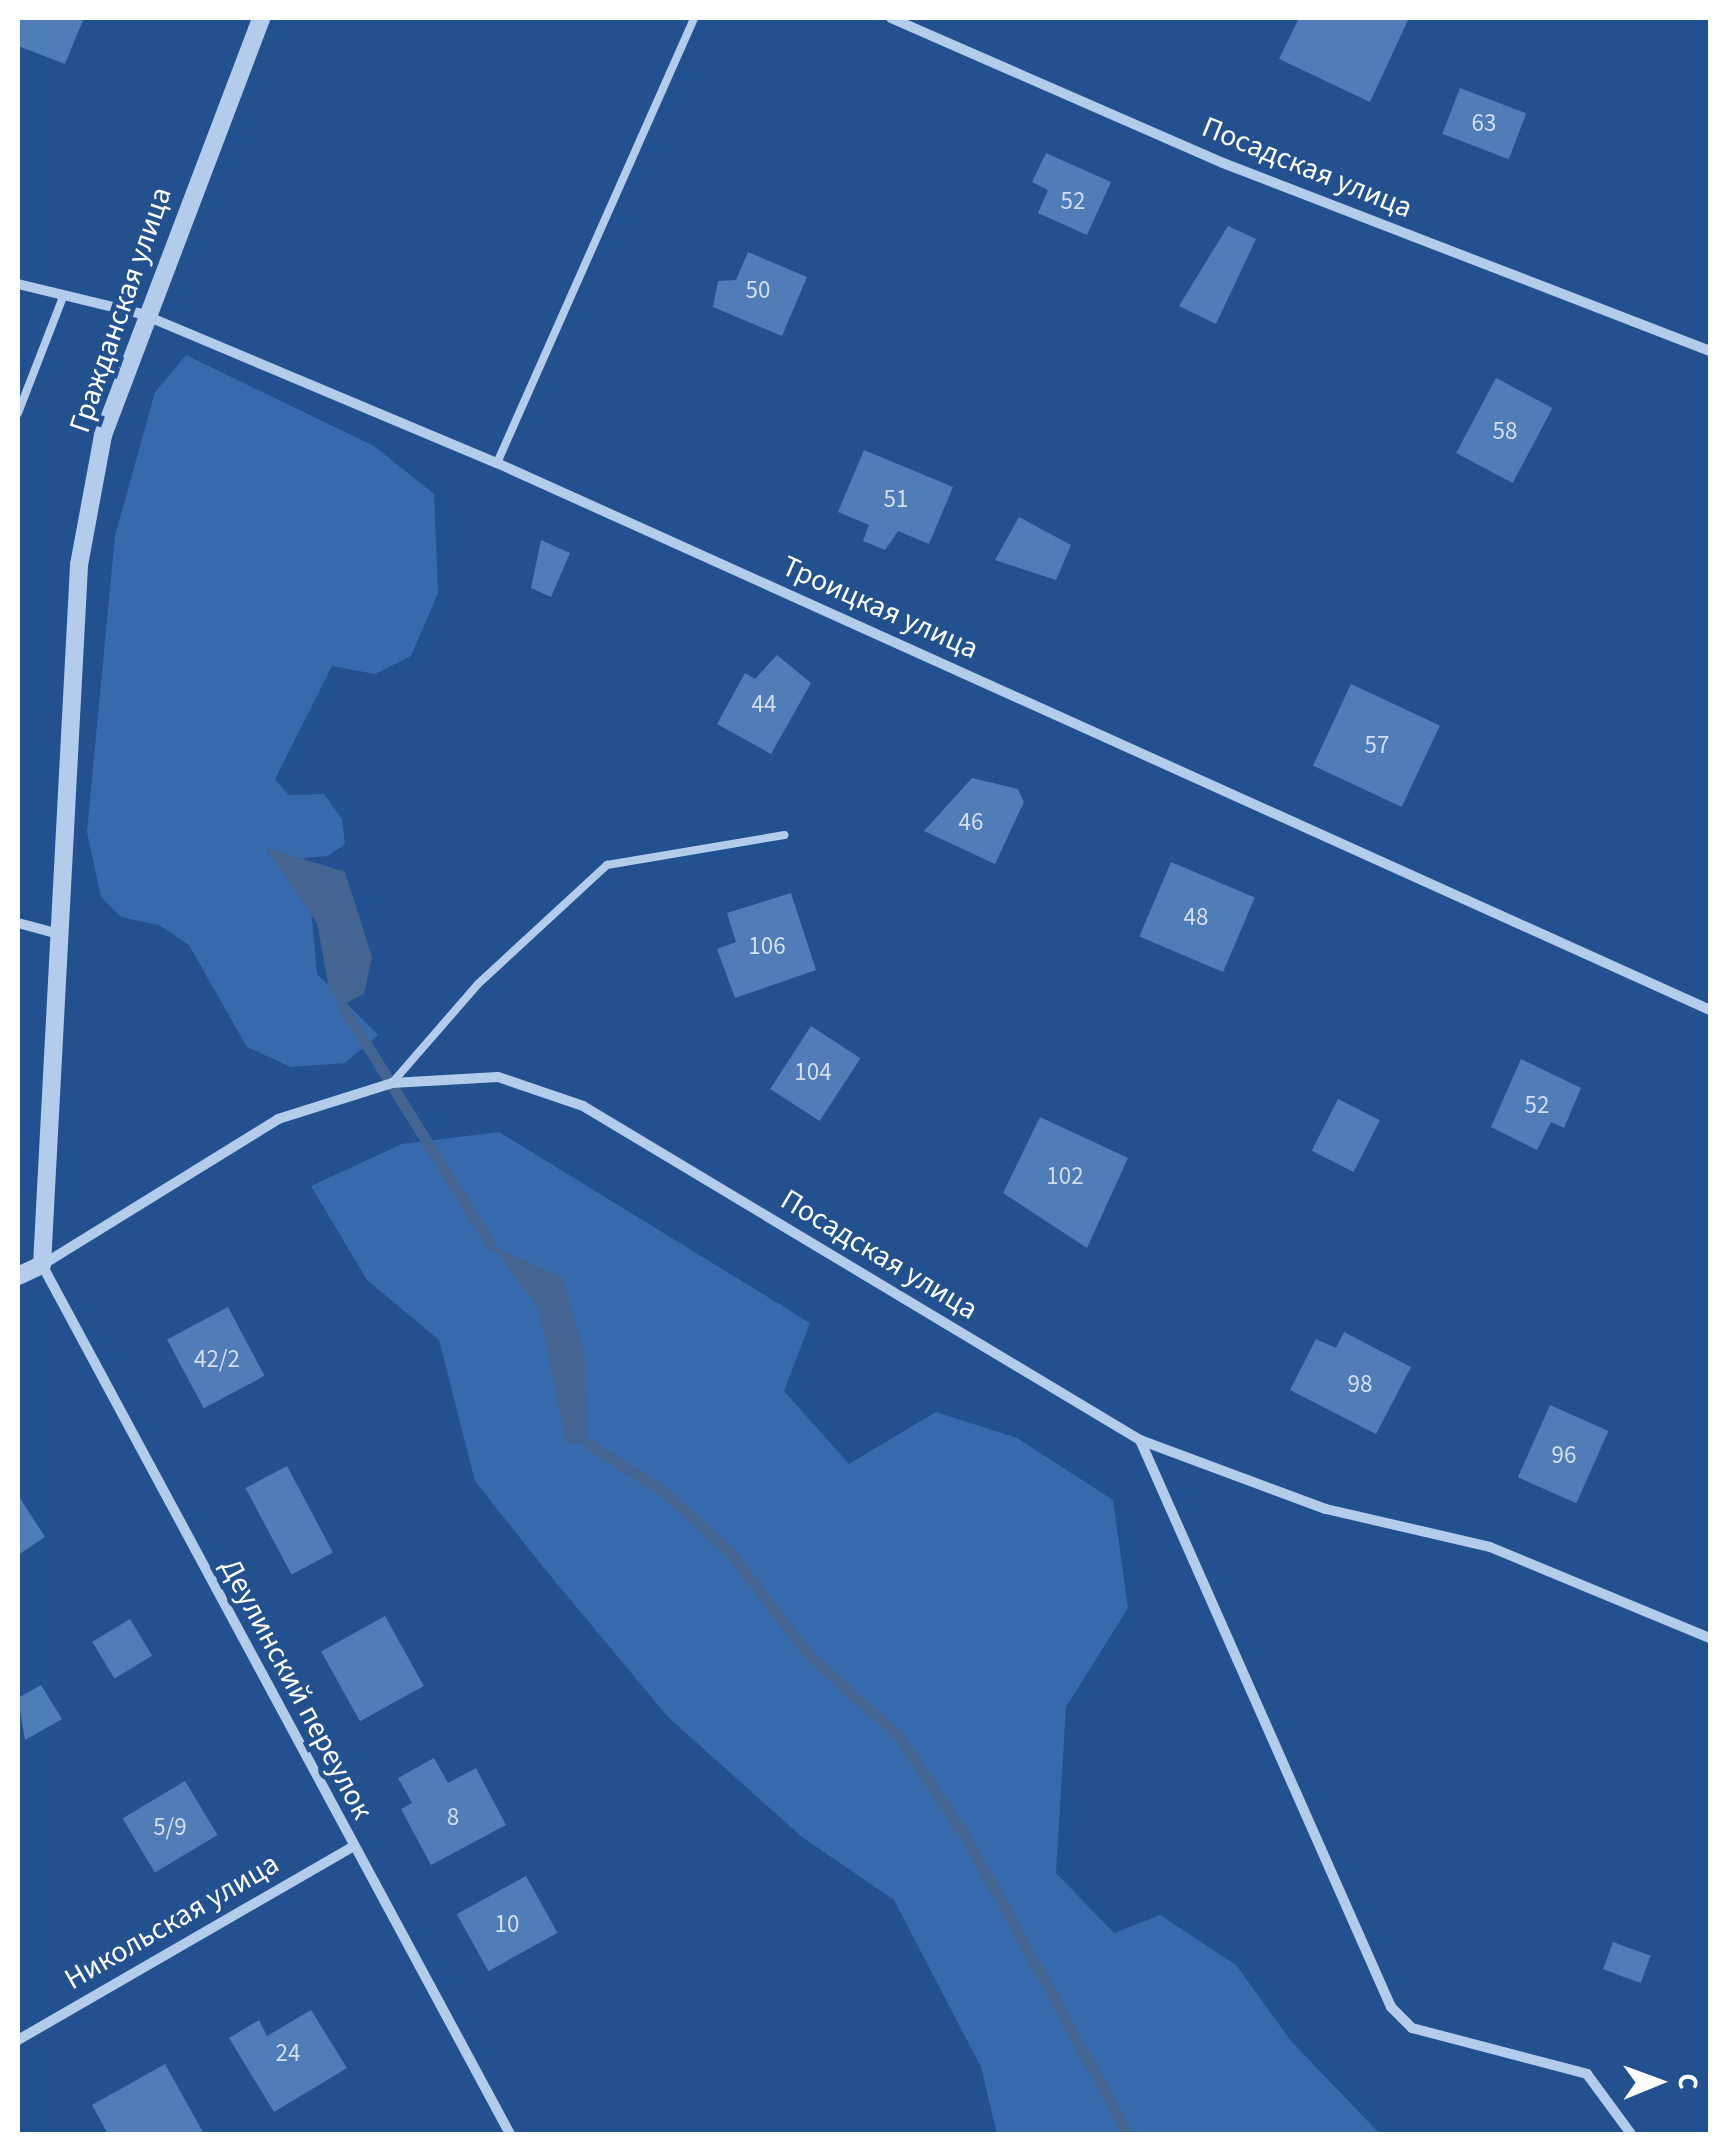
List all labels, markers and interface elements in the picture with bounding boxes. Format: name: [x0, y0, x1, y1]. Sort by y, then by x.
house number: 63: [1472, 108, 1496, 138]
street label: Посадская улица: [1197, 109, 1417, 227]
street label: Гражданская улица: [62, 183, 180, 437]
house number: 52: [1061, 186, 1085, 216]
house number: 50: [746, 275, 770, 305]
house number: 58: [1493, 416, 1517, 446]
house number: 51: [884, 484, 908, 514]
street label: Троицкая улица: [776, 549, 984, 667]
house number: 44: [752, 689, 776, 719]
house number: 57: [1365, 730, 1389, 760]
house number: 46: [959, 807, 983, 837]
house number: 48: [1184, 902, 1208, 932]
house number: 106: [748, 931, 786, 961]
house number: 104: [794, 1057, 832, 1087]
house number: 52: [1525, 1090, 1549, 1120]
house number: 102: [1046, 1161, 1084, 1191]
street label: Посадская улица: [774, 1182, 984, 1328]
house number: 42/2: [194, 1344, 240, 1374]
house number: 98: [1348, 1369, 1372, 1399]
house number: 96: [1552, 1440, 1576, 1470]
street label: Деулинский переулок: [212, 1552, 380, 1826]
house number: 8: [447, 1802, 459, 1832]
house number: 5/9: [153, 1812, 187, 1842]
street label: Никольская улица: [59, 1846, 285, 1998]
house number: 10: [495, 1909, 519, 1939]
north arrow: [1608, 2032, 1708, 2132]
house number: 24: [276, 2038, 300, 2068]
text: С: [1668, 2073, 1708, 2090]

